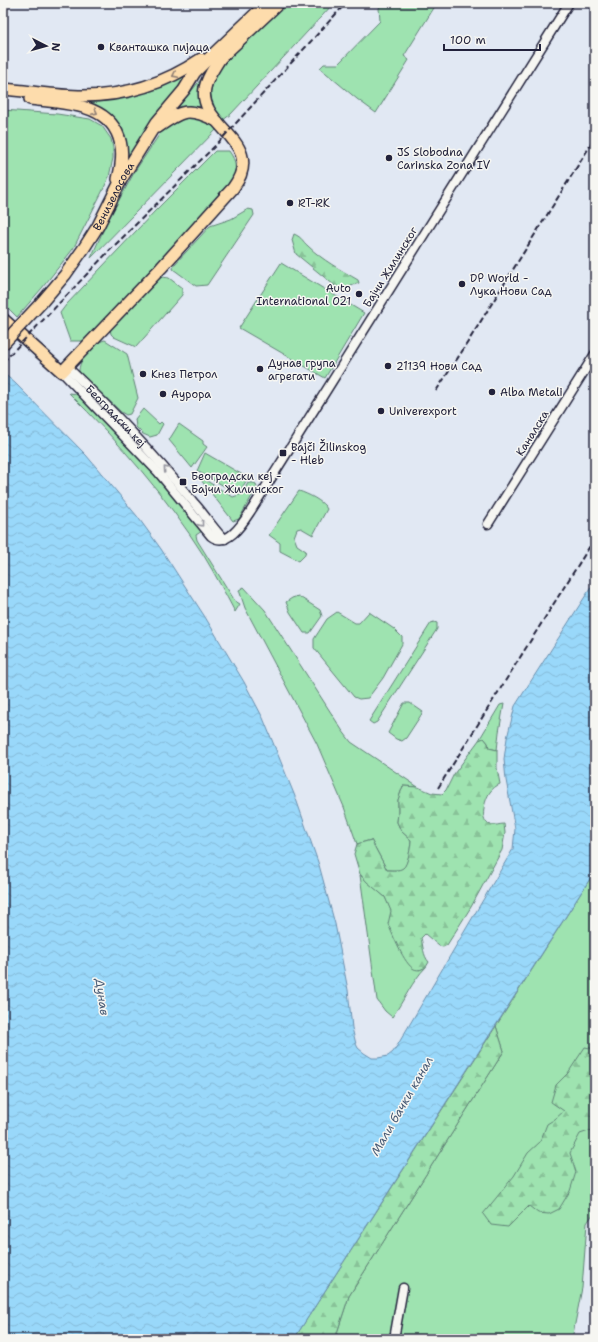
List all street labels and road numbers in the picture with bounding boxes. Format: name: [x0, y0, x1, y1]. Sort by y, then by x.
street label: Венизелосова: [90, 159, 138, 234]
street label: Бајчи Жилинског: [360, 224, 421, 310]
street label: Београдски кеј: [82, 382, 149, 451]
street label: Каналска: [513, 408, 552, 459]

